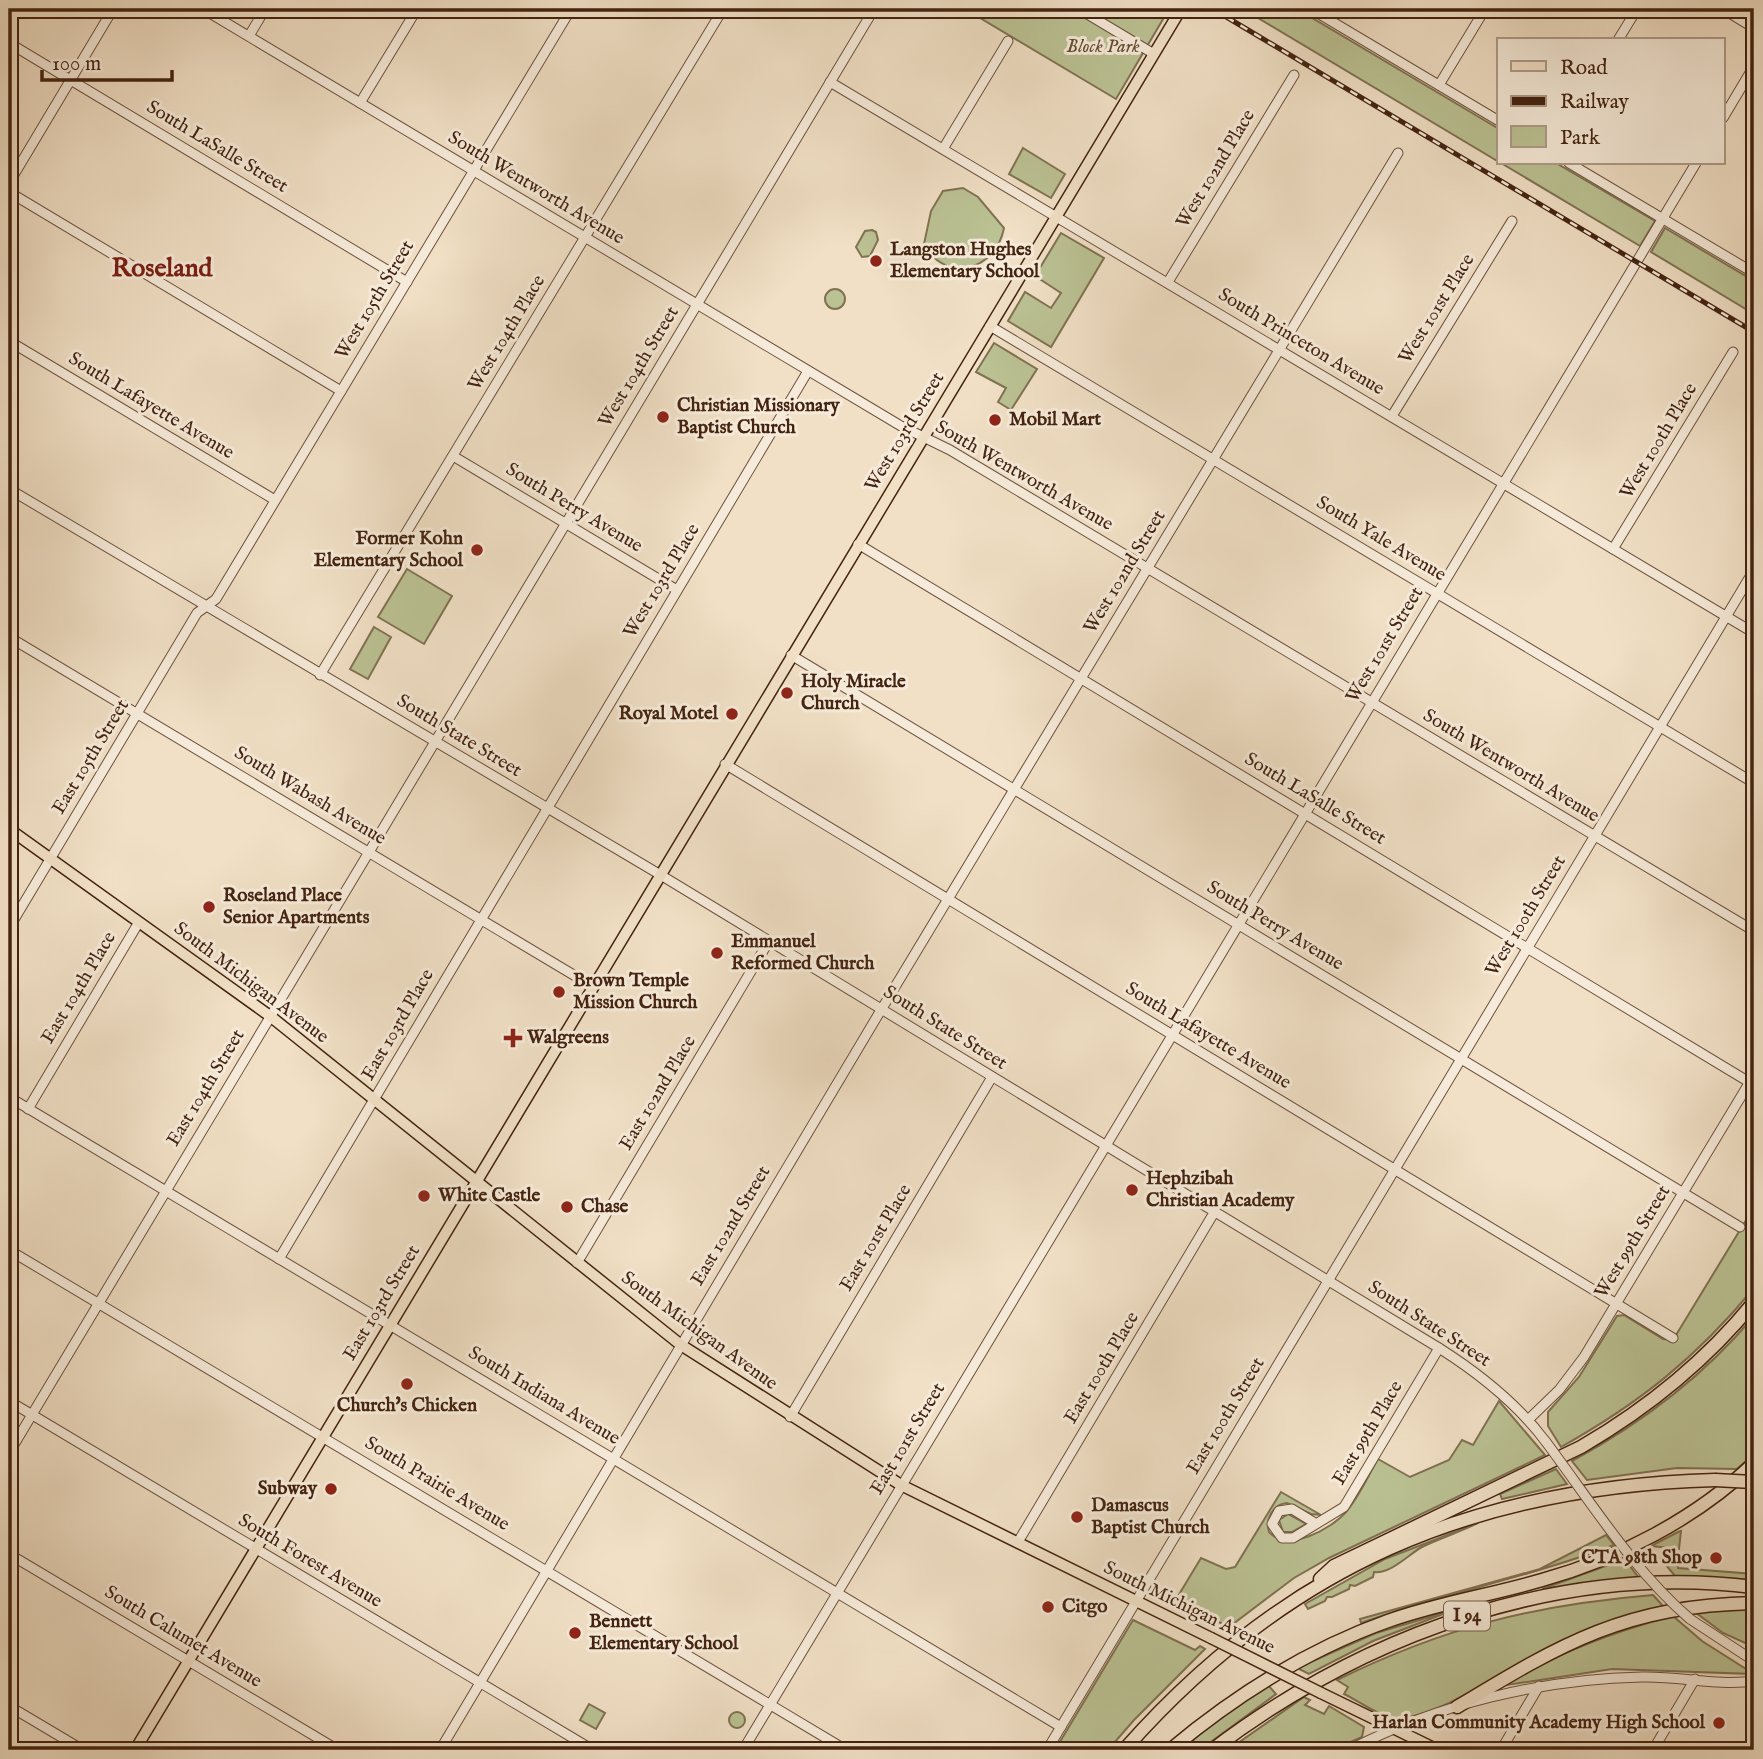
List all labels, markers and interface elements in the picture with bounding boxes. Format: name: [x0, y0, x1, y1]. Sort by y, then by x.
park label: Block Park: [1066, 35, 1140, 59]
scale bar: [42, 38, 172, 82]
legend: [1497, 38, 1724, 164]
text: 100 m: [52, 51, 101, 78]
text: Road: [1560, 55, 1608, 82]
text: Railway: [1560, 89, 1630, 116]
street label: South LaSalle Street: [142, 95, 292, 199]
street label: West 102nd Place: [1171, 105, 1261, 233]
text: Park: [1560, 125, 1601, 152]
street label: South Wentworth Avenue: [444, 126, 629, 250]
street label: West 105th Street: [330, 236, 420, 364]
place label: Langston Hughes Elementary School: [890, 238, 1040, 284]
street label: West 101st Place: [1394, 249, 1480, 368]
district label: Roseland: [112, 252, 214, 285]
marker: Langston Hughes Elementary School: [868, 253, 884, 269]
street label: West 104th Place: [463, 270, 551, 395]
street label: South Princeton Avenue: [1214, 283, 1389, 401]
street label: West 104th Street: [593, 302, 685, 432]
street label: South Lafayette Avenue: [64, 347, 238, 465]
street label: West 103rd Street: [860, 368, 950, 496]
street label: West 100th Place: [1615, 378, 1703, 503]
place label: Christian Missionary Baptist Church: [677, 394, 840, 440]
place label: Mobil Mart: [1009, 408, 1101, 432]
marker: Christian Missionary Baptist Church: [655, 409, 671, 425]
marker: Mobil Mart: [987, 412, 1003, 428]
street label: South Wentworth Avenue: [931, 415, 1117, 537]
street label: South Perry Avenue: [501, 458, 647, 558]
street label: South Yale Avenue: [1312, 491, 1450, 587]
street label: West 102nd Street: [1079, 505, 1172, 638]
street label: West 103rd Place: [618, 519, 706, 643]
place label: Former Kohn Elementary School: [314, 527, 464, 573]
marker: Former Kohn Elementary School: [469, 542, 485, 558]
street label: West 101st Street: [1341, 582, 1429, 707]
place label: Holy Miracle Church: [801, 670, 906, 716]
marker: Holy Miracle Church: [779, 685, 795, 701]
street label: South State Street: [392, 689, 526, 783]
street label: East 105th Street: [47, 695, 135, 819]
place label: Royal Motel: [618, 702, 719, 726]
street label: South Wentworth Avenue: [1419, 704, 1604, 828]
marker: Royal Motel: [724, 706, 740, 722]
street label: South Wabash Avenue: [230, 741, 391, 851]
street label: South LaSalle Street: [1240, 747, 1390, 851]
street label: West 100th Street: [1480, 851, 1572, 981]
street label: South Perry Avenue: [1202, 876, 1348, 976]
place label: Roseland Place Senior Apartments: [223, 884, 370, 930]
marker: Roseland Place Senior Apartments: [201, 899, 217, 915]
street label: South Michigan Avenue: [169, 917, 333, 1049]
street label: East 104th Place: [36, 927, 122, 1048]
place label: Emmanuel Reformed Church: [731, 930, 875, 976]
marker: Emmanuel Reformed Church: [709, 945, 725, 961]
street label: East 103rd Place: [356, 965, 440, 1085]
place label: Brown Temple Mission Church: [573, 969, 698, 1015]
street label: South Lafayette Avenue: [1121, 977, 1295, 1095]
street label: South State Street: [879, 980, 1012, 1076]
marker: Brown Temple Mission Church: [551, 984, 567, 1000]
street label: East 104th Street: [162, 1025, 251, 1151]
place label: Walgreens: [526, 1026, 609, 1050]
marker: Walgreens: [505, 1030, 521, 1046]
street label: East 102nd Place: [614, 1031, 702, 1155]
street label: East 102nd Street: [686, 1161, 776, 1290]
place label: Hephzibah Christian Academy: [1146, 1167, 1295, 1213]
street label: East 101st Place: [835, 1180, 917, 1296]
street label: West 99th Street: [1590, 1181, 1676, 1303]
marker: Hephzibah Christian Academy: [1124, 1182, 1140, 1198]
place label: White Castle: [437, 1184, 541, 1208]
marker: White Castle: [416, 1188, 432, 1204]
place label: Chase: [581, 1195, 629, 1219]
marker: Chase: [559, 1199, 575, 1215]
street label: East 103rd Street: [338, 1240, 426, 1365]
street label: South Michigan Avenue: [616, 1266, 782, 1396]
street label: South State Street: [1363, 1275, 1495, 1373]
street label: East 100th Place: [1059, 1307, 1145, 1428]
street label: South Indiana Avenue: [464, 1341, 624, 1451]
street label: East 100th Street: [1182, 1353, 1271, 1479]
marker: Church's Chicken: [399, 1376, 415, 1392]
street label: East 99th Place: [1327, 1376, 1409, 1489]
street label: East 101st Street: [865, 1378, 951, 1499]
place label: Church's Chicken: [337, 1394, 477, 1418]
street label: South Prairie Avenue: [360, 1431, 514, 1537]
place label: Subway: [258, 1477, 318, 1501]
marker: Subway: [323, 1481, 339, 1497]
place label: Damascus Baptist Church: [1091, 1494, 1211, 1540]
street label: South Forest Avenue: [234, 1509, 387, 1614]
marker: Damascus Baptist Church: [1069, 1509, 1085, 1525]
place label: CTA 98th Shop: [1581, 1546, 1703, 1570]
marker: CTA 98th Shop: [1708, 1550, 1724, 1566]
street label: South Michigan Avenue: [1099, 1556, 1279, 1660]
street label: South Calumet Avenue: [100, 1581, 266, 1694]
place label: Citgo: [1062, 1595, 1108, 1619]
marker: Citgo: [1040, 1599, 1056, 1615]
road number: I 94: [1444, 1602, 1490, 1630]
place label: Bennett Elementary School: [589, 1610, 739, 1656]
marker: Bennett Elementary School: [567, 1625, 583, 1641]
place label: Harlan Community Academy High School: [1372, 1711, 1706, 1735]
marker: Harlan Community Academy High School: [1711, 1715, 1727, 1731]

